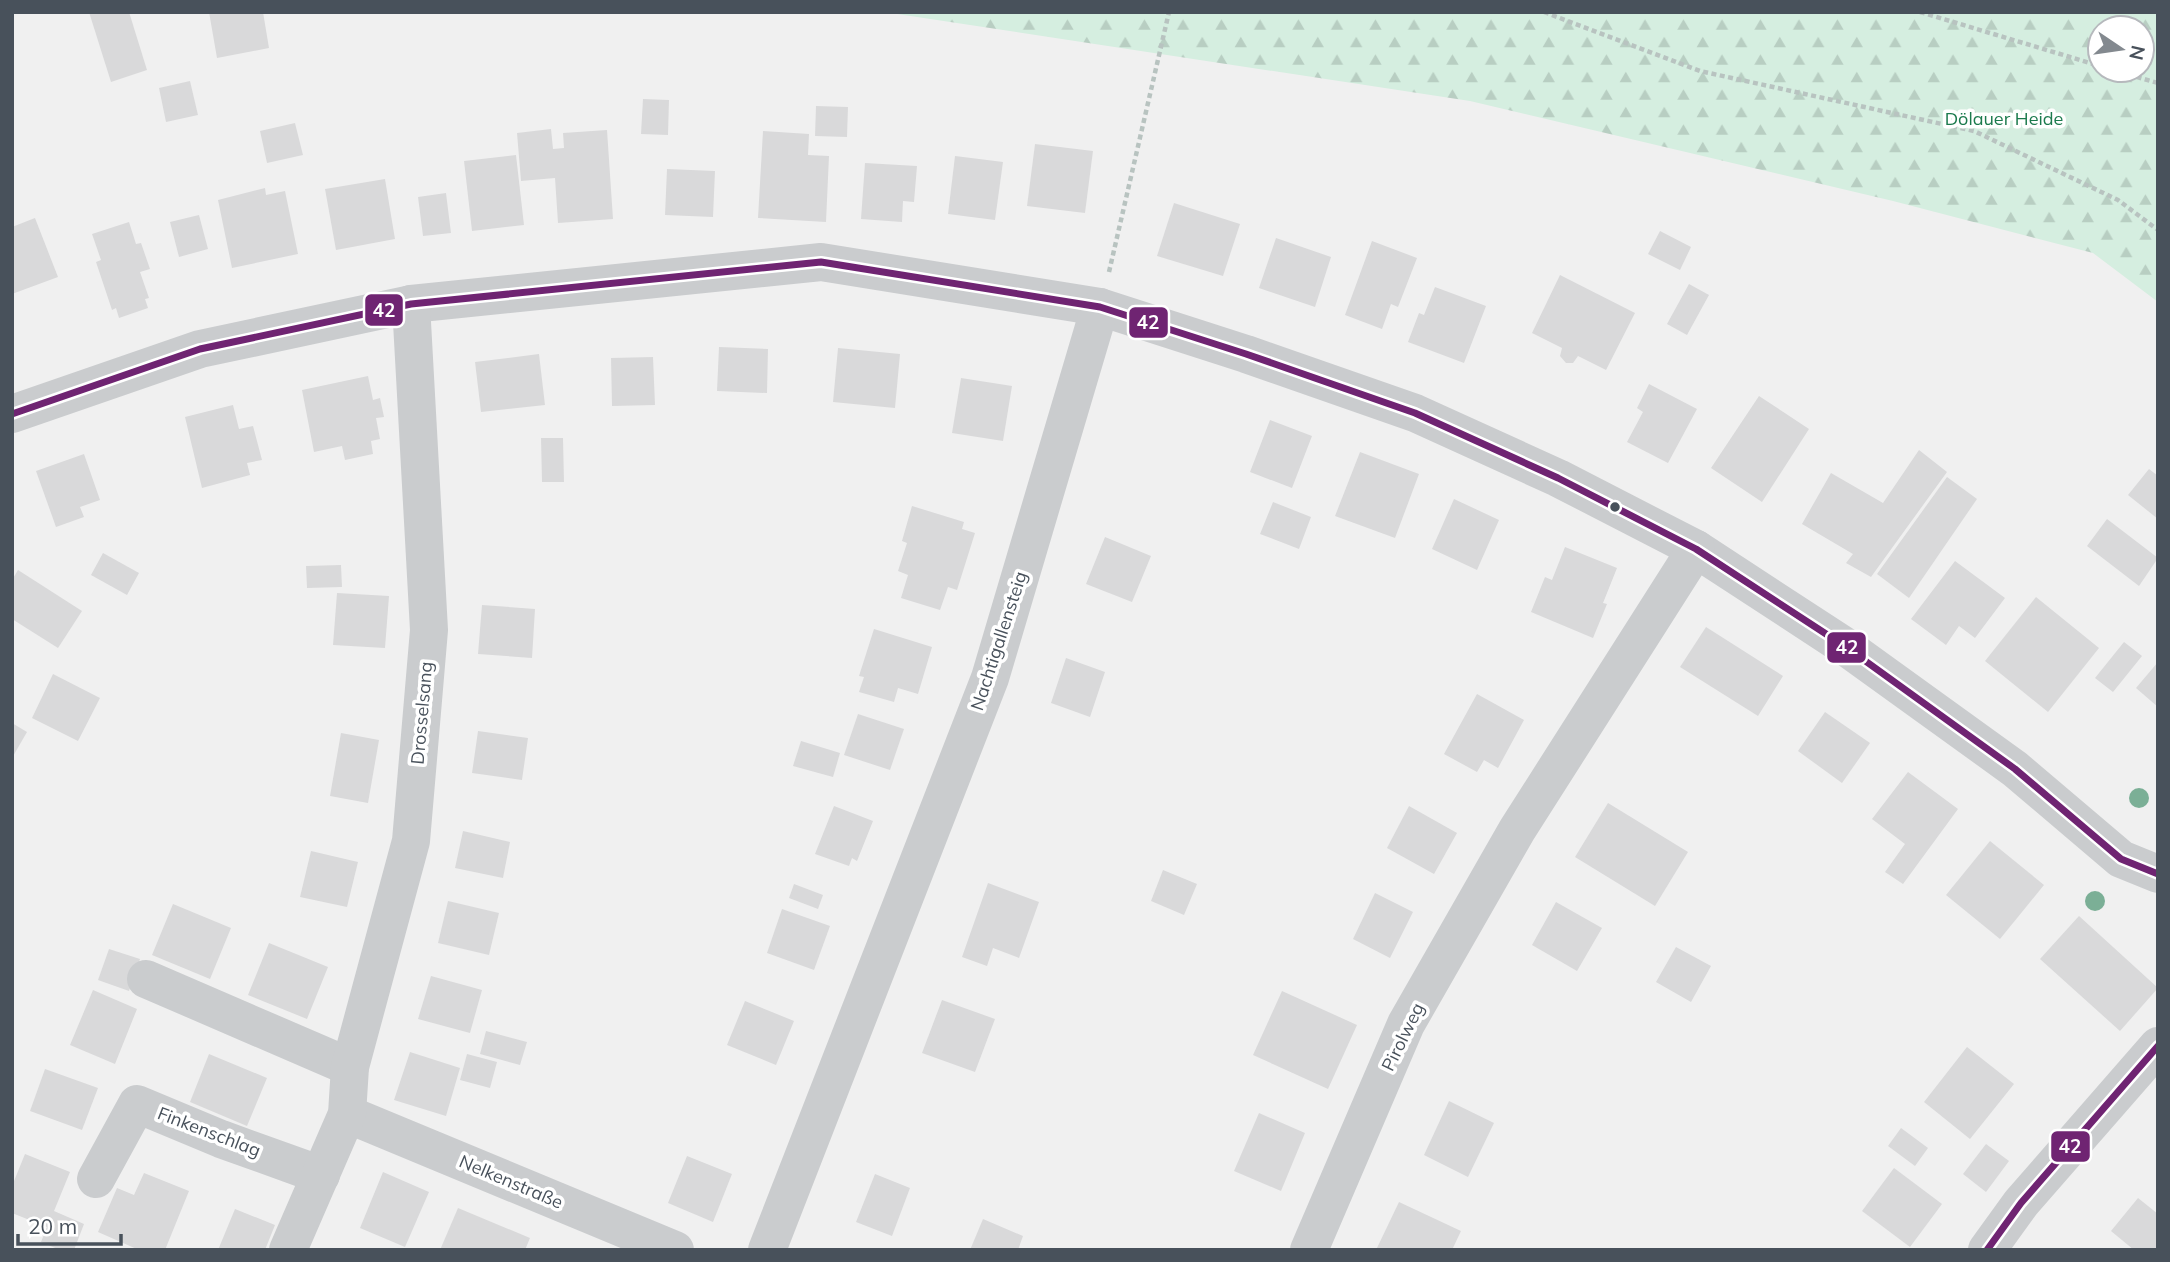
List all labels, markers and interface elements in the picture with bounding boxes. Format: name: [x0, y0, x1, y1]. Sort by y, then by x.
north arrow: [2086, 14, 2156, 84]
text: N: [2124, 43, 2151, 63]
park label: Dölauer Heide: [1945, 107, 2063, 130]
line badge: 42: [364, 293, 404, 327]
text: 42: [373, 298, 395, 322]
line badge: 42: [1128, 306, 1169, 339]
text: 42: [1137, 310, 1159, 334]
unlabelled marker: [1608, 500, 1622, 514]
street label: Nachtigallensteig: [965, 568, 1032, 713]
line badge: 42: [1826, 631, 1867, 664]
text: 42: [1836, 635, 1858, 659]
street label: Drosselsang: [406, 661, 437, 765]
street label: Pirolweg: [1376, 999, 1429, 1075]
street label: Finkenschlag: [154, 1101, 264, 1162]
line badge: 42: [2050, 1130, 2091, 1163]
text: 42: [2059, 1134, 2081, 1158]
street label: Nelkenstraße: [456, 1149, 567, 1214]
scale bar: [18, 1202, 121, 1246]
text: 20 m: [28, 1213, 77, 1239]

